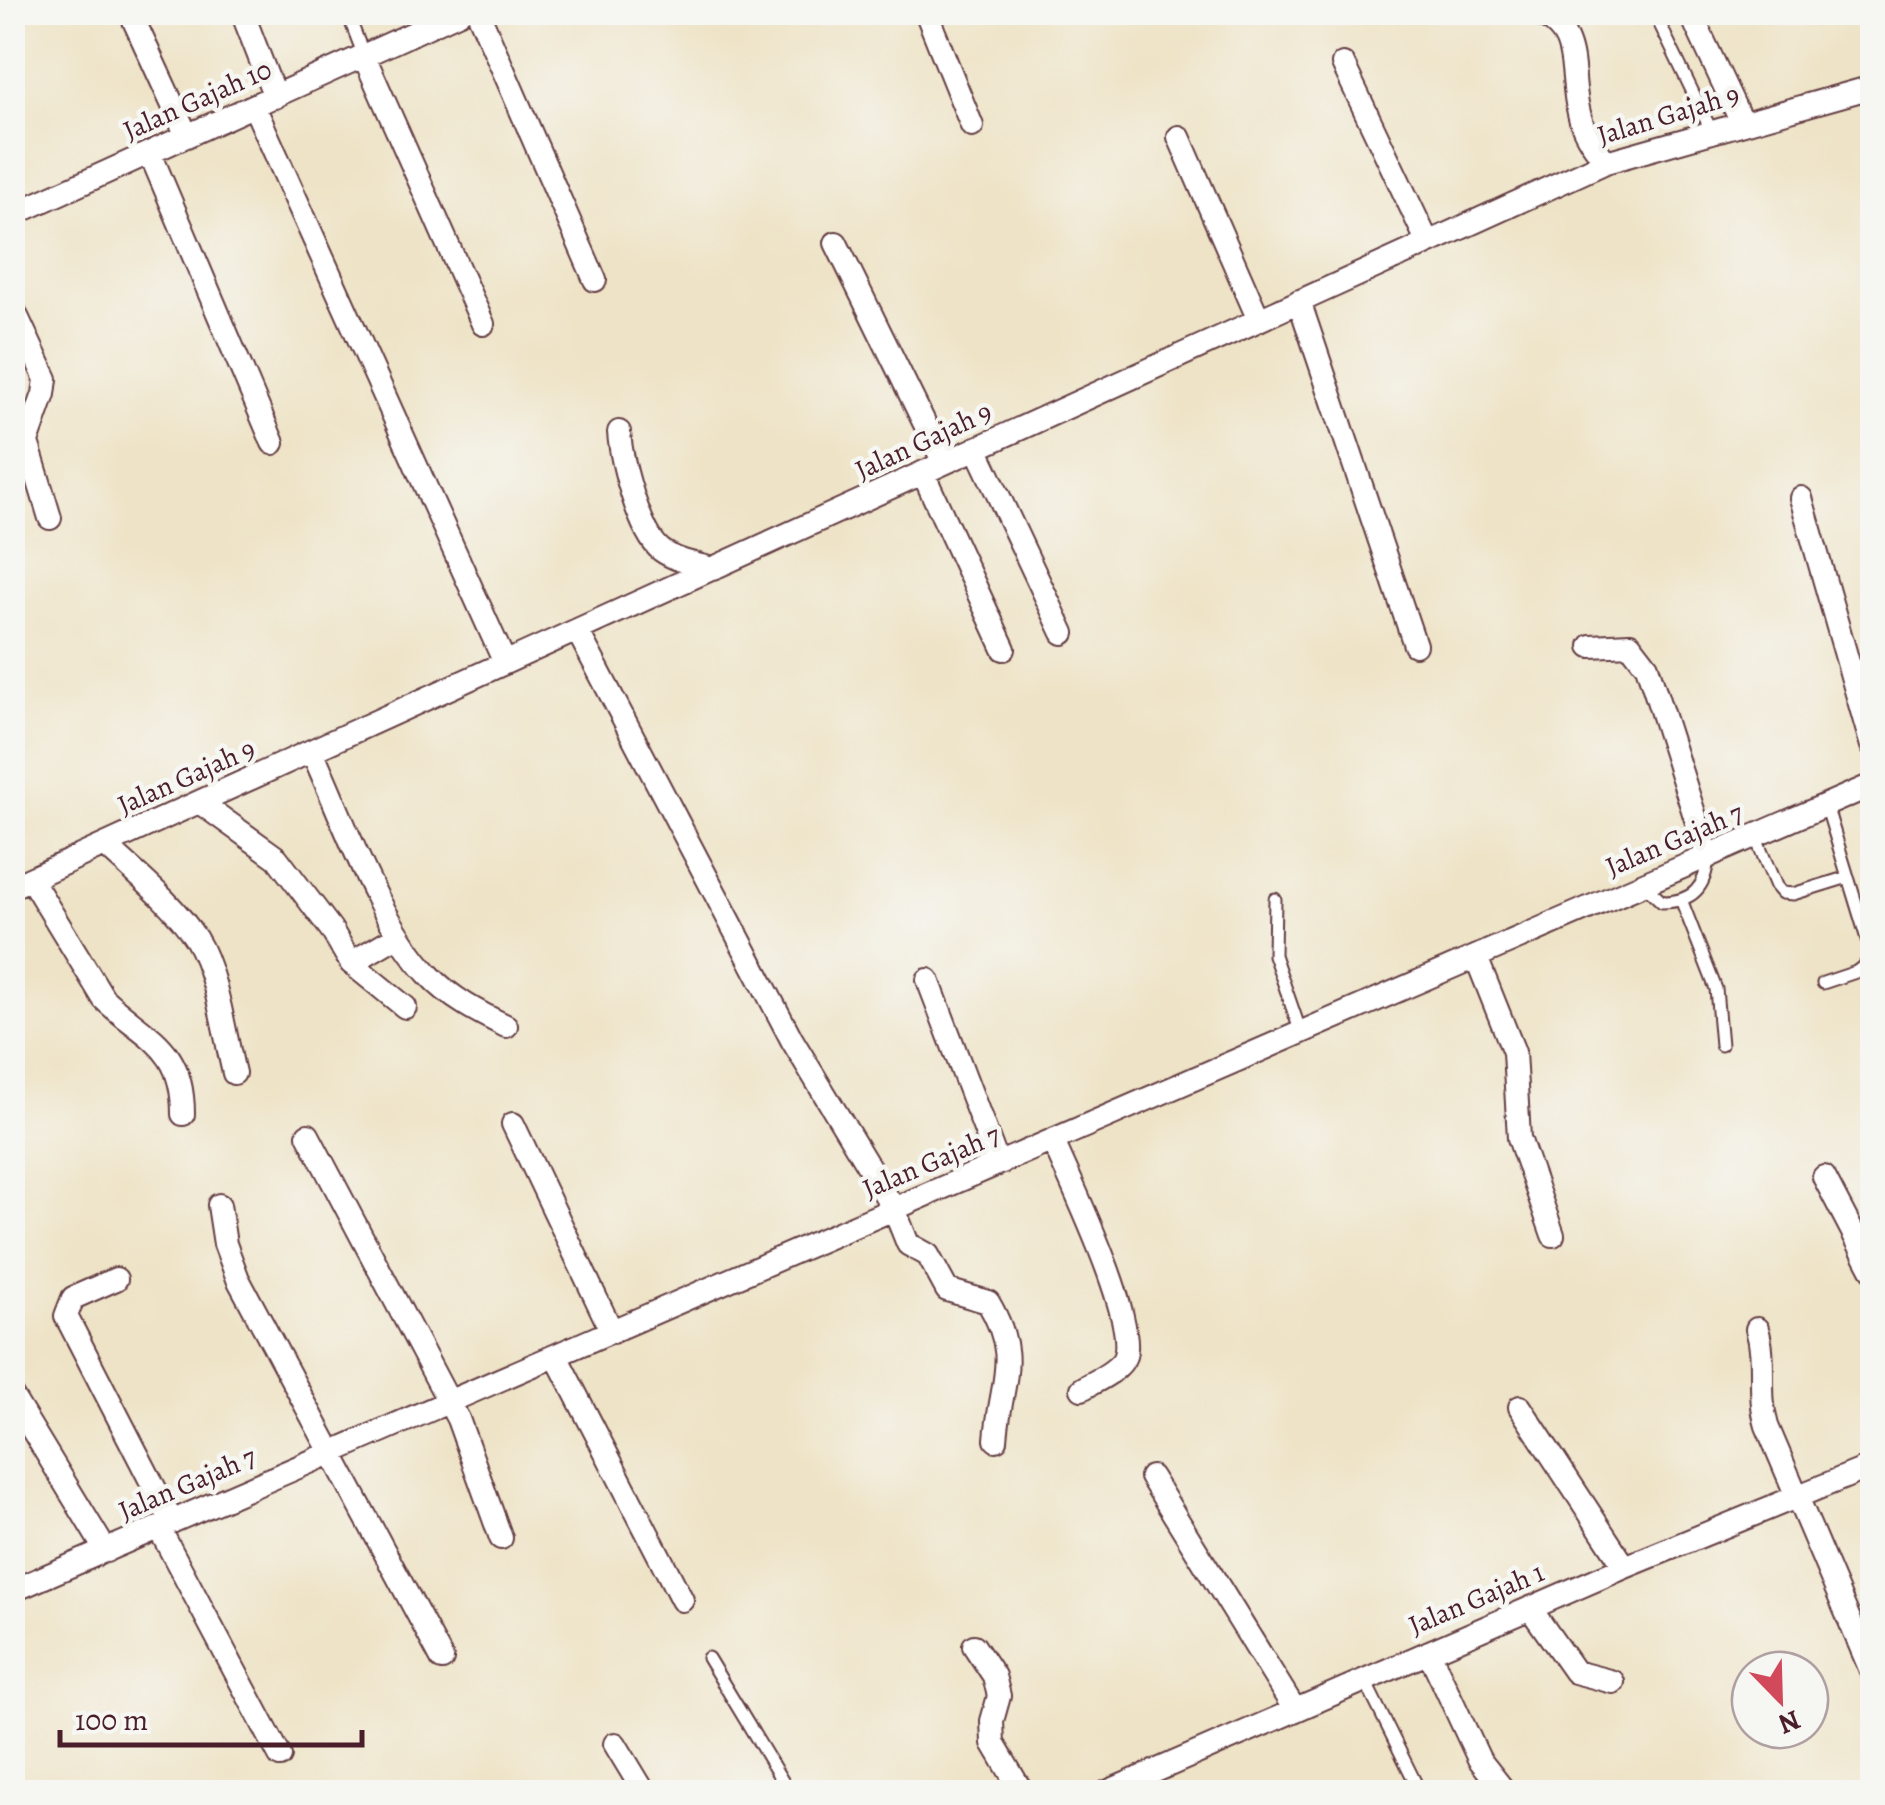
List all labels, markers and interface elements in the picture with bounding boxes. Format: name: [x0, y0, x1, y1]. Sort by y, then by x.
street label: Jalan Gajah 10: [117, 50, 278, 150]
street label: Jalan Gajah 9: [1593, 75, 1744, 155]
street label: Jalan Gajah 9: [849, 393, 998, 489]
street label: Jalan Gajah 9: [112, 730, 261, 824]
street label: Jalan Gajah 7: [1600, 794, 1749, 886]
street label: Jalan Gajah 7: [857, 1116, 1006, 1208]
street label: Jalan Gajah 7: [113, 1438, 262, 1530]
street label: Jalan Gajah 1: [1403, 1553, 1550, 1644]
north arrow: [1730, 1650, 1830, 1750]
scale bar: [60, 1685, 362, 1747]
text: 100 m: [75, 1700, 148, 1740]
text: N: [1773, 1701, 1806, 1744]

